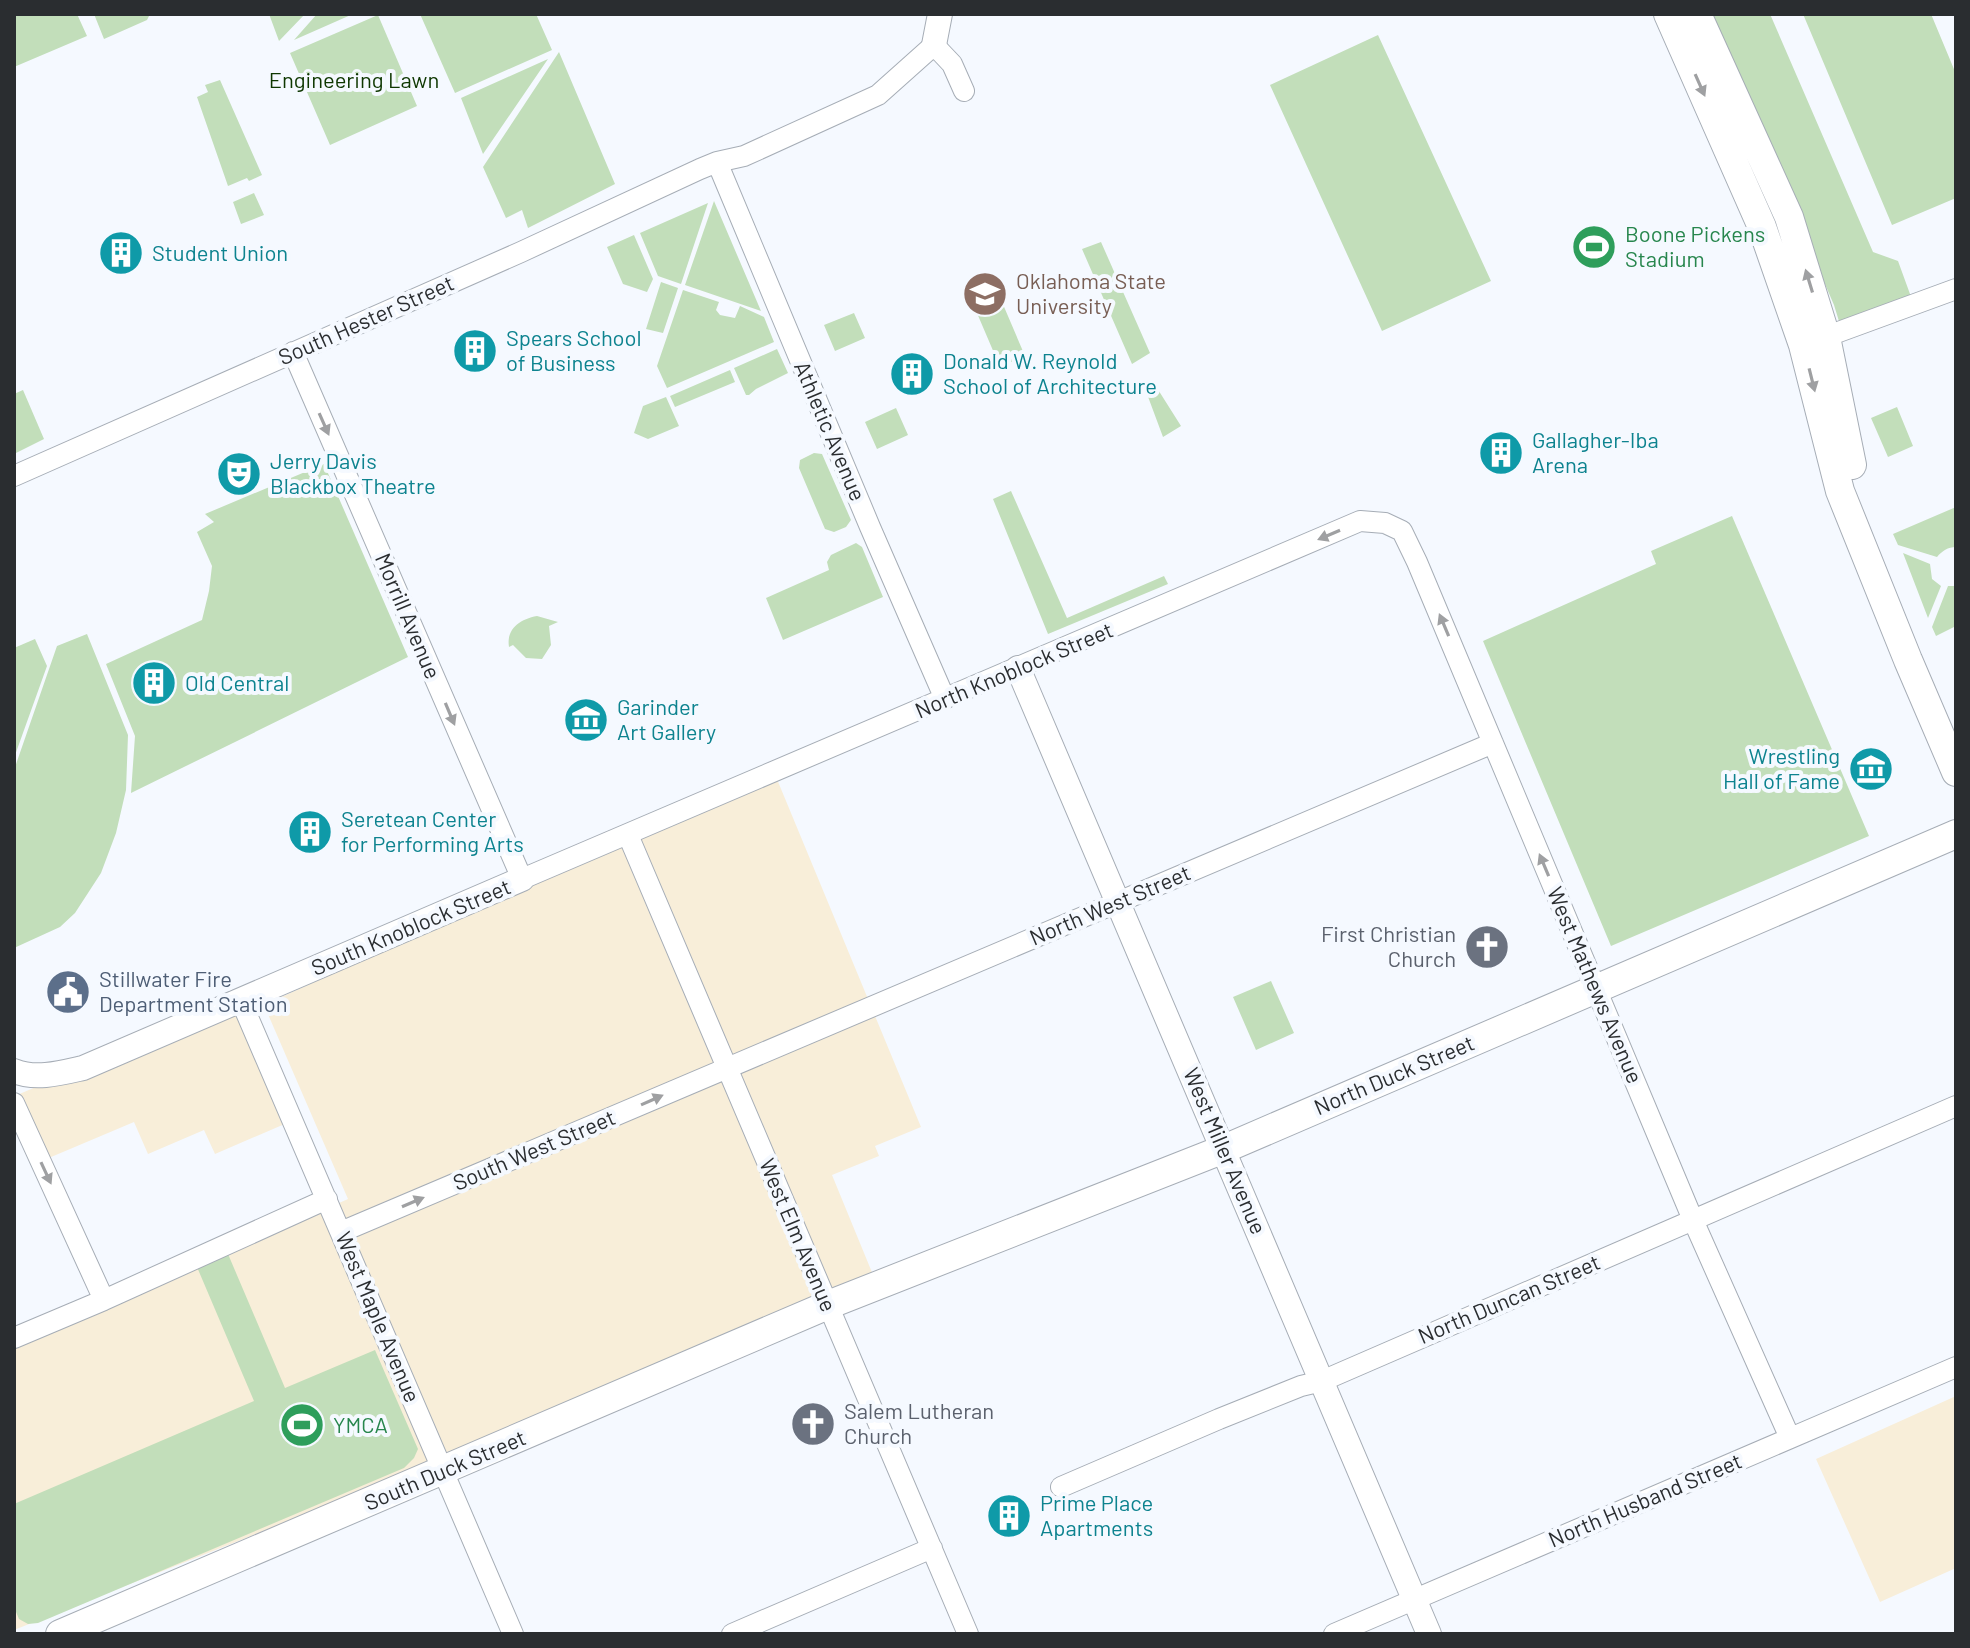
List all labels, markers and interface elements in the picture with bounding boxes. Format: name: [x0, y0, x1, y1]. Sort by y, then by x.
park label: Engineering Lawn: [269, 66, 439, 92]
one-way arrow: [1693, 74, 1706, 97]
place label: Boone Pickens Stadium: [1625, 220, 1765, 271]
sports icon: Boone Pickens Stadium: [1570, 223, 1618, 271]
building icon: Student Union: [97, 229, 145, 277]
place label: Student Union: [152, 239, 288, 265]
place label: Oklahoma State University: [1016, 267, 1166, 318]
one-way arrow: [1802, 268, 1814, 292]
street label: South Hester Street: [274, 269, 457, 369]
school or university icon: Oklahoma State University: [961, 270, 1009, 318]
place label: Spears School of Business: [506, 324, 642, 375]
building icon: Spears School of Business: [451, 327, 499, 375]
place label: Donald W. Reynold School of Architecture: [943, 347, 1157, 398]
building icon: Donald W. Reynold School of Architecture: [888, 350, 936, 398]
street label: Athletic Avenue: [790, 357, 872, 504]
one-way arrow: [1806, 368, 1818, 393]
one-way arrow: [318, 412, 331, 435]
place label: Gallagher-Iba Arena: [1532, 426, 1659, 477]
building icon: Gallagher-Iba Arena: [1477, 429, 1525, 477]
place label: Jerry Davis Blackbox Theatre: [270, 447, 436, 498]
theatre icon: Jerry Davis Blackbox Theatre: [215, 450, 263, 498]
one-way arrow: [1317, 528, 1341, 541]
street label: Morrill Avenue: [371, 549, 447, 682]
one-way arrow: [1437, 613, 1450, 637]
street label: North Knoblock Street: [911, 616, 1117, 723]
building icon: Old Central: [130, 659, 178, 707]
place label: Old Central: [185, 669, 289, 695]
place label: Garinder Art Gallery: [617, 693, 716, 744]
museum icon: Garinder Art Gallery: [562, 696, 610, 744]
one-way arrow: [443, 702, 456, 725]
place label: Wrestling Hall of Fame: [1723, 742, 1840, 793]
museum icon: Wrestling Hall of Fame: [1847, 745, 1895, 793]
place label: Seretean Center for Performing Arts: [341, 805, 524, 856]
building icon: Seretean Center for Performing Arts: [286, 808, 334, 856]
one-way arrow: [1538, 853, 1551, 877]
street label: North West Street: [1025, 858, 1194, 950]
street label: South Knoblock Street: [307, 872, 514, 980]
street label: West Mathews Avenue: [1543, 882, 1649, 1087]
place label: First Christian Church: [1321, 920, 1456, 971]
church icon: First Christian Church: [1463, 923, 1511, 971]
place label: Stillwater Fire Department Station: [99, 965, 288, 1016]
public building icon: Stillwater Fire Department Station: [44, 968, 92, 1016]
street label: North Duck Street: [1310, 1029, 1478, 1120]
street label: West Miller Avenue: [1179, 1063, 1273, 1238]
one-way arrow: [640, 1093, 664, 1107]
street label: South West Street: [449, 1103, 619, 1195]
street label: West Elm Avenue: [755, 1154, 843, 1315]
one-way arrow: [40, 1162, 53, 1185]
one-way arrow: [401, 1195, 425, 1208]
street label: West Maple Avenue: [331, 1227, 427, 1406]
street label: North Duncan Street: [1414, 1248, 1604, 1348]
place label: Salem Lutheran Church: [844, 1397, 994, 1448]
church icon: Salem Lutheran Church: [789, 1400, 837, 1448]
sports icon: YMCA: [278, 1401, 326, 1449]
place label: YMCA: [333, 1411, 388, 1437]
street label: South Duck Street: [360, 1423, 529, 1515]
street label: North Husband Street: [1544, 1447, 1745, 1552]
place label: Prime Place Apartments: [1040, 1489, 1153, 1540]
building icon: Prime Place Apartments: [985, 1492, 1033, 1540]

